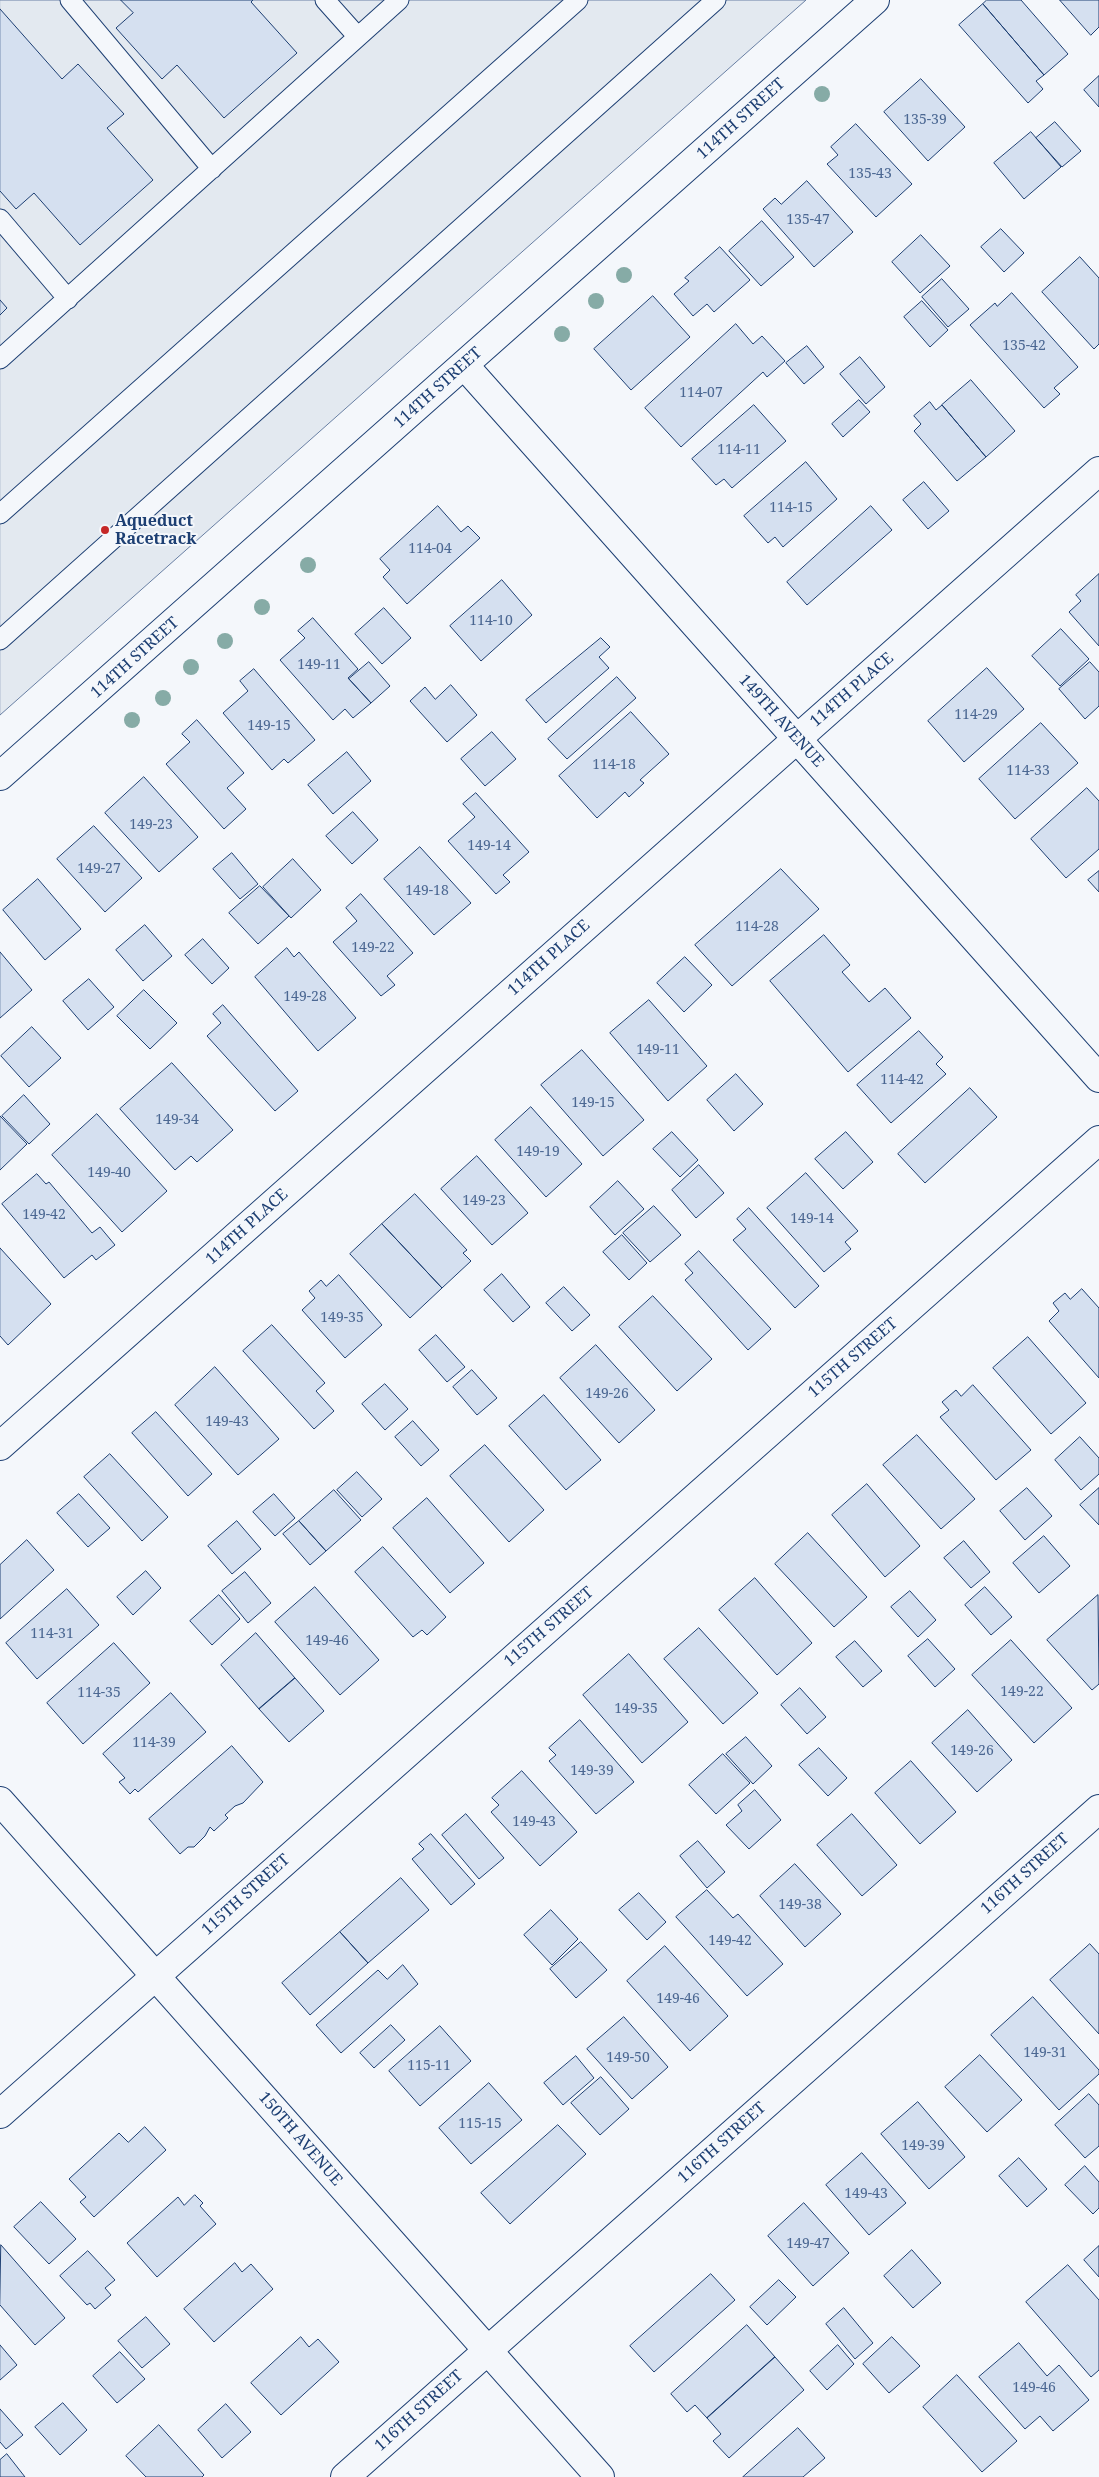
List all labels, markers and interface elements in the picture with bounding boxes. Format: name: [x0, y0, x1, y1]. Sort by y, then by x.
street label: 114TH STREET: [693, 74, 789, 164]
house number: 135-39: [903, 112, 947, 128]
house number: 135-43: [848, 166, 892, 182]
house number: 135-47: [786, 212, 830, 228]
house number: 135-42: [1002, 338, 1046, 354]
street label: 114TH STREET: [390, 343, 486, 433]
house number: 114-07: [679, 385, 723, 401]
house number: 114-11: [717, 442, 761, 458]
house number: 114-15: [769, 500, 813, 516]
place label: Aqueduct Racetrack: [115, 511, 196, 549]
marker: Aqueduct Racetrack: [99, 524, 111, 536]
house number: 114-04: [408, 541, 452, 557]
street label: 114TH STREET: [87, 613, 183, 703]
house number: 114-10: [469, 613, 513, 629]
street label: 114TH PLACE: [807, 649, 897, 731]
house number: 149-11: [297, 657, 341, 673]
street label: 149TH AVENUE: [734, 671, 828, 771]
house number: 114-29: [954, 707, 998, 723]
house number: 149-15: [247, 718, 291, 734]
house number: 114-18: [592, 757, 636, 773]
house number: 114-33: [1006, 763, 1050, 779]
house number: 149-23: [129, 817, 173, 833]
house number: 149-14: [467, 838, 511, 854]
house number: 149-27: [77, 861, 121, 877]
house number: 149-18: [405, 883, 449, 899]
street label: 114TH PLACE: [504, 916, 594, 1000]
house number: 114-28: [735, 919, 779, 935]
house number: 149-22: [351, 940, 395, 956]
house number: 149-28: [283, 989, 327, 1005]
house number: 149-11: [636, 1042, 680, 1058]
house number: 114-42: [880, 1072, 924, 1088]
house number: 149-15: [571, 1095, 615, 1111]
house number: 149-34: [155, 1112, 199, 1128]
house number: 149-19: [516, 1144, 560, 1160]
house number: 149-40: [87, 1165, 131, 1181]
street label: 114TH PLACE: [202, 1185, 292, 1269]
house number: 149-23: [462, 1193, 506, 1209]
house number: 149-42: [22, 1207, 66, 1223]
house number: 149-14: [790, 1211, 834, 1227]
house number: 149-35: [320, 1310, 364, 1326]
street label: 115TH STREET: [804, 1314, 902, 1402]
house number: 149-26: [585, 1386, 629, 1402]
house number: 149-43: [205, 1414, 249, 1430]
street label: 115TH STREET: [500, 1583, 598, 1671]
house number: 114-31: [30, 1626, 74, 1642]
house number: 149-46: [305, 1633, 349, 1649]
house number: 149-22: [1000, 1684, 1044, 1700]
house number: 114-35: [77, 1685, 121, 1701]
house number: 149-35: [614, 1701, 658, 1717]
house number: 114-39: [132, 1735, 176, 1751]
house number: 149-26: [950, 1743, 994, 1759]
house number: 149-39: [570, 1763, 614, 1779]
house number: 149-43: [512, 1814, 556, 1830]
street label: 116TH STREET: [977, 1829, 1073, 1919]
street label: 115TH STREET: [198, 1850, 294, 1940]
house number: 149-38: [778, 1897, 822, 1913]
house number: 149-42: [708, 1933, 752, 1949]
house number: 149-46: [656, 1991, 700, 2007]
house number: 149-31: [1023, 2045, 1067, 2061]
house number: 149-50: [606, 2050, 650, 2066]
house number: 115-11: [407, 2058, 451, 2074]
street label: 150TH AVENUE: [254, 2088, 346, 2190]
street label: 116TH STREET: [674, 2098, 770, 2188]
house number: 115-15: [458, 2116, 502, 2132]
house number: 149-39: [901, 2138, 945, 2154]
house number: 149-43: [844, 2186, 888, 2202]
house number: 149-47: [786, 2236, 830, 2252]
street label: 116TH STREET: [371, 2366, 467, 2456]
house number: 149-46: [1012, 2380, 1056, 2396]

